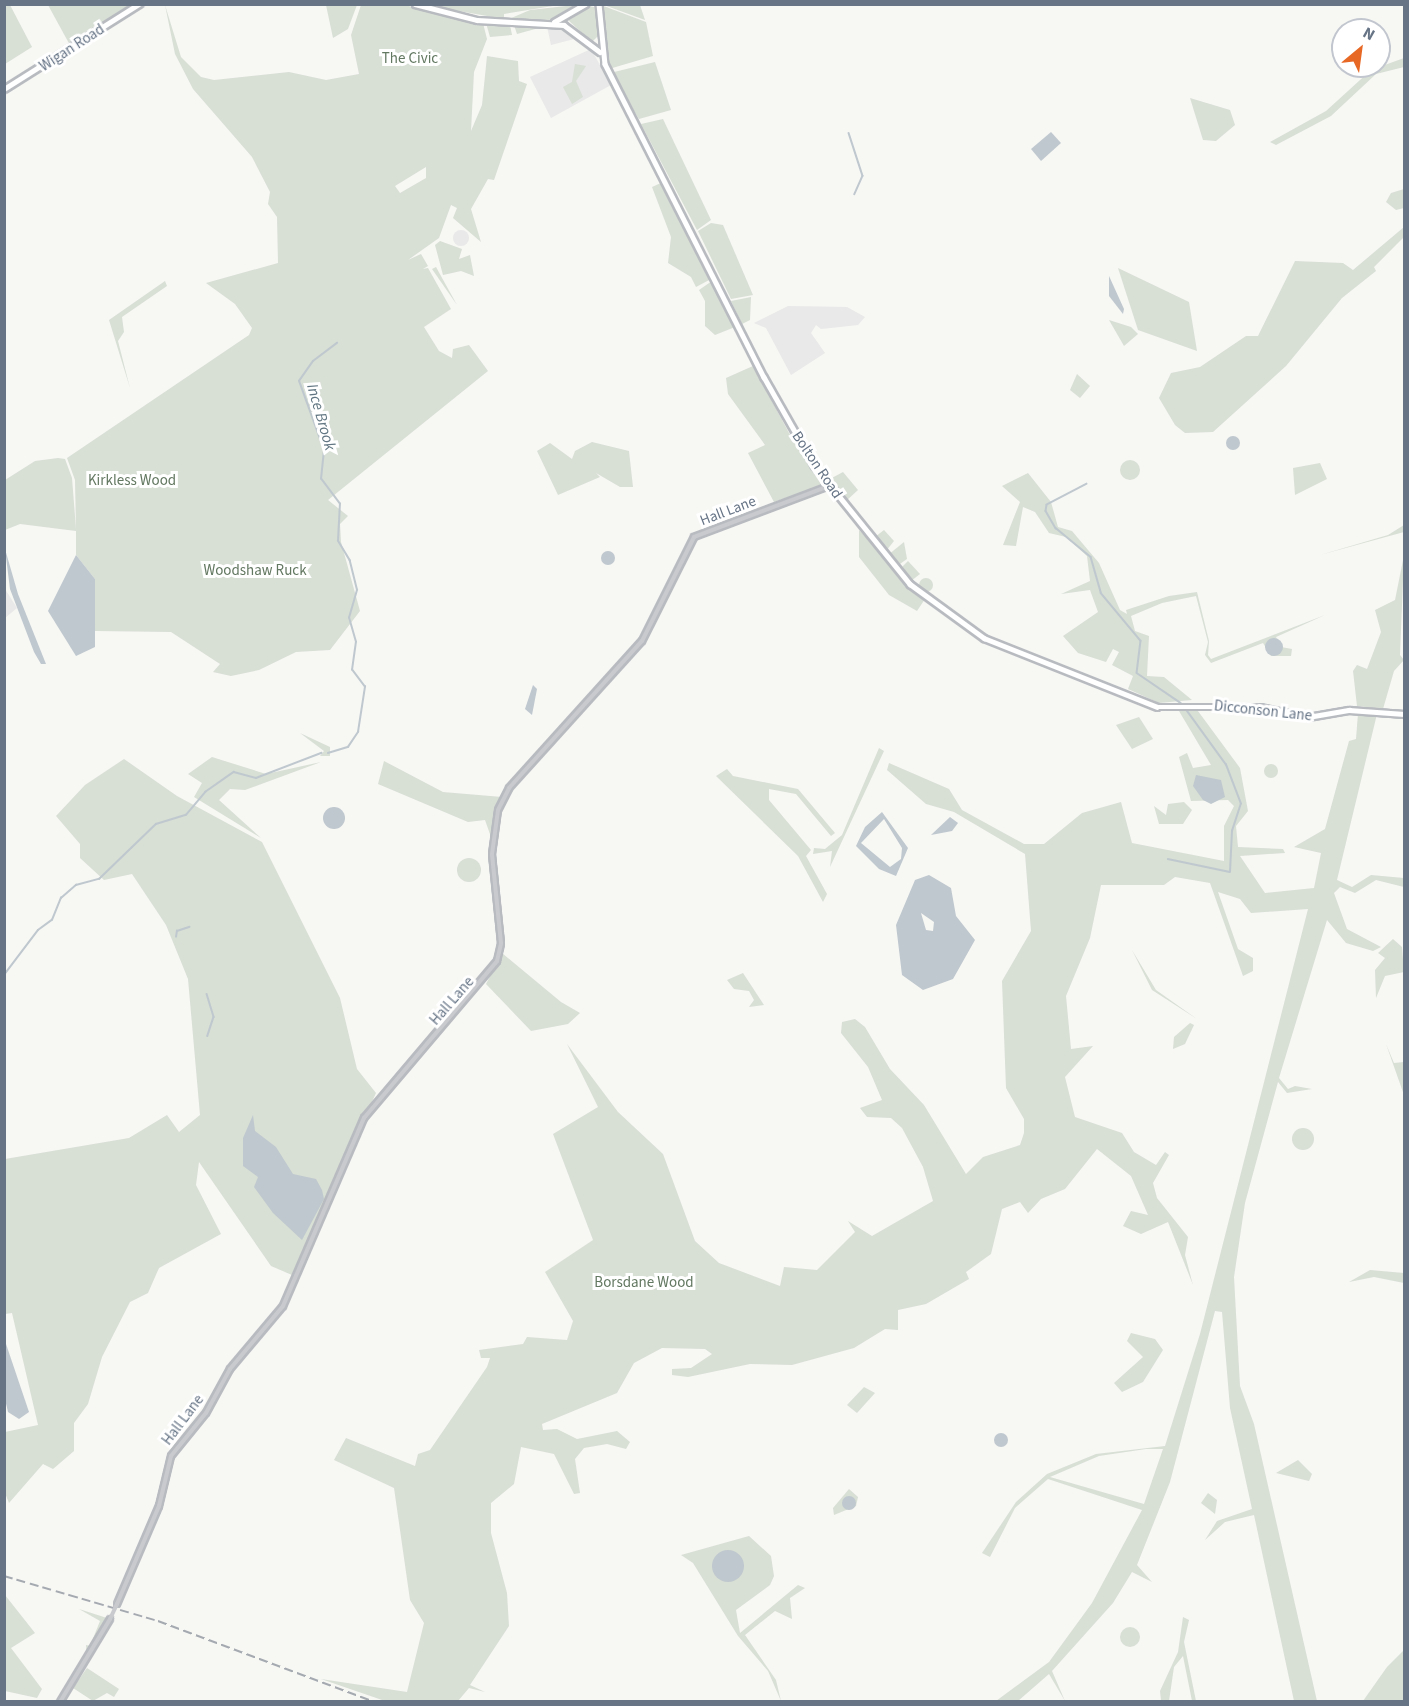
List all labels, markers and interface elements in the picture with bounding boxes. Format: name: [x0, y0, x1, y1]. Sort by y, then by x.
north arrow: [1331, 18, 1391, 78]
street label: Wigan Road: [36, 20, 108, 76]
text: N: [1359, 22, 1379, 46]
park label: The Civic: [382, 50, 438, 68]
water label: Ince Brook: [302, 381, 340, 453]
street label: Bolton Road: [788, 428, 846, 502]
park label: Kirkless Wood: [88, 472, 176, 490]
street label: Hall Lane: [697, 492, 759, 530]
park label: Woodshaw Ruck: [203, 562, 307, 580]
street label: Dicconson Lane: [1213, 697, 1313, 725]
street label: Hall Lane: [426, 973, 478, 1029]
park label: Borsdane Wood: [594, 1274, 694, 1292]
street label: Hall Lane: [158, 1391, 208, 1449]

